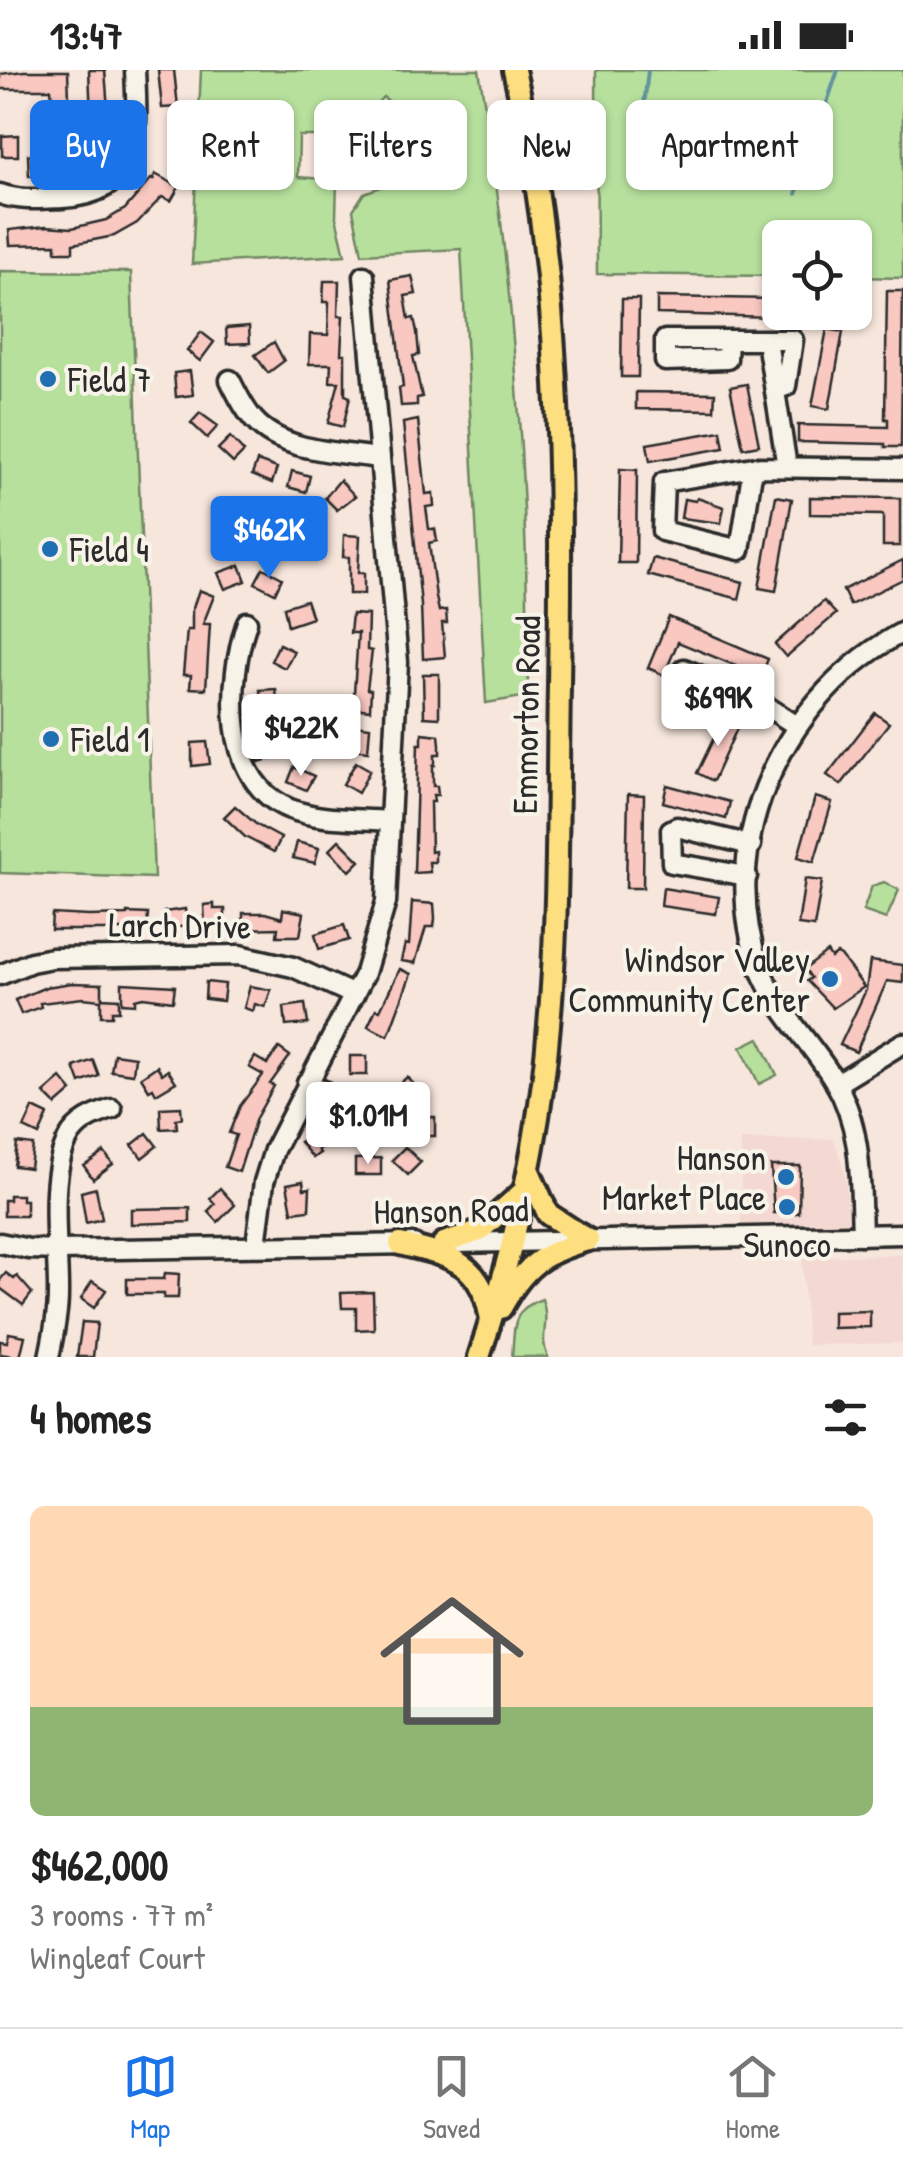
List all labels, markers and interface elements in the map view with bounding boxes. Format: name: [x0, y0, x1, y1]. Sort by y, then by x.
text: 13:47: [50, 9, 123, 61]
chip: Buy: [30, 100, 147, 190]
chip: Rent: [167, 100, 294, 190]
chip: Filters: [314, 100, 467, 190]
chip: New: [487, 100, 606, 190]
chip: Apartment: [626, 100, 833, 190]
map controls: [762, 220, 872, 330]
button: locate: [762, 220, 872, 330]
place label: Field 7: [67, 356, 151, 403]
marker: Field 7: [37, 368, 59, 390]
pin: $462K: [199, 496, 339, 581]
text: $462K: [233, 507, 305, 550]
place label: Field 4: [69, 526, 149, 573]
marker: Field 4: [39, 538, 61, 560]
street label: Emmorton Road: [501, 616, 551, 814]
pin: $699K: [648, 664, 788, 749]
text: $699K: [683, 675, 753, 718]
pin: $422K: [231, 694, 371, 779]
text: $422K: [264, 705, 338, 748]
place label: Field 1: [70, 716, 150, 763]
marker: Field 1: [40, 728, 62, 750]
street label: Larch Drive: [108, 900, 252, 950]
place label: Windsor Valley Community Center: [568, 936, 810, 1023]
marker: Windsor Valley Community Center: [819, 968, 841, 990]
pin: $1.01M: [287, 1082, 449, 1167]
text: $1.01M: [328, 1093, 408, 1136]
place label: Hanson Market Place: [602, 1134, 766, 1221]
marker: Hanson Market Place: [775, 1166, 797, 1188]
street label: Hanson Road: [373, 1185, 529, 1235]
marker: Sunoco: [776, 1196, 798, 1218]
place label: Sunoco: [743, 1221, 831, 1268]
text: 4 homes: [30, 1389, 151, 1446]
icon: filters: [818, 1390, 873, 1445]
icon: home: [362, 1571, 542, 1751]
text: $462,000: [30, 1836, 168, 1893]
text: 3 rooms · 77 m²: [30, 1893, 213, 1936]
text: Wingleaf Court: [30, 1936, 205, 1979]
tab: Map: [123, 2049, 178, 2147]
tab: Saved: [423, 2049, 480, 2147]
tab: Home: [725, 2049, 780, 2147]

